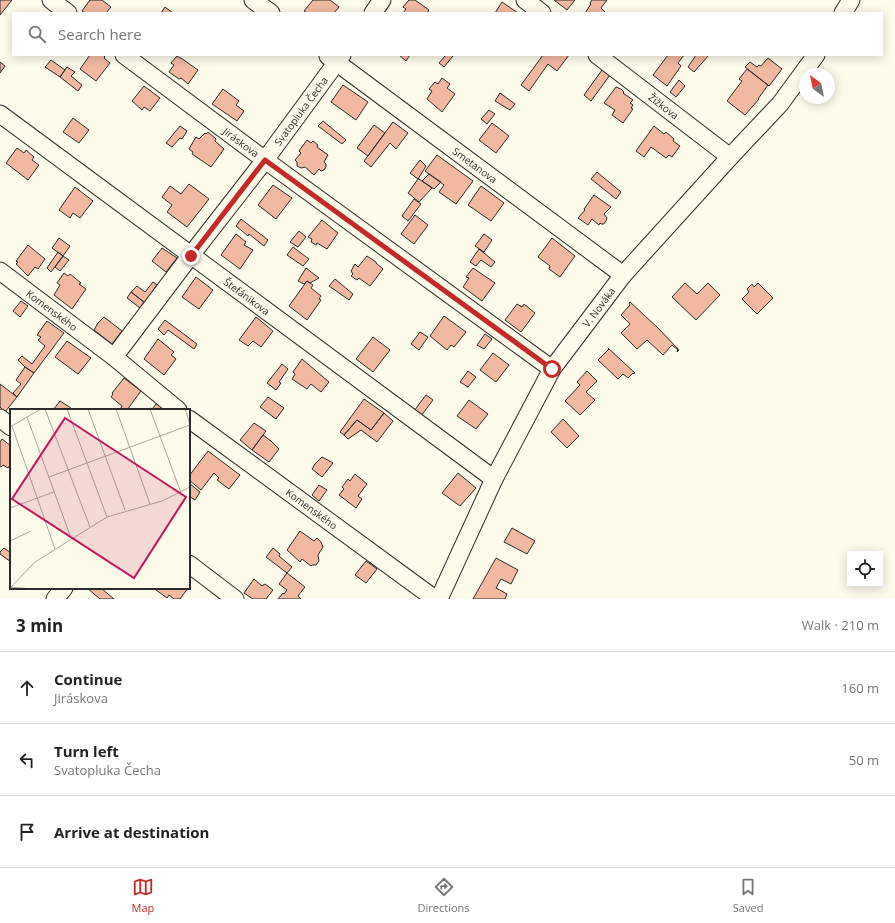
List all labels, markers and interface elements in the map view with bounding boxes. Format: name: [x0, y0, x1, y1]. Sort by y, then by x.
search box: [12, 12, 883, 56]
icon: search: [26, 23, 48, 45]
text: Search here: [58, 24, 142, 44]
north arrow: [799, 68, 835, 104]
street label: Svatopluka Čecha: [271, 74, 331, 148]
street label: Žižkova: [646, 90, 682, 122]
street label: Jiráskova: [219, 124, 262, 160]
street label: Smetanova: [450, 144, 500, 186]
route end: [182, 247, 200, 265]
street label: Štefánikova: [221, 275, 273, 318]
street label: V. Nováka: [579, 284, 618, 330]
street label: Komenského: [23, 286, 80, 334]
route start: [543, 360, 561, 378]
inset map: [10, 409, 190, 589]
street label: Komenského: [283, 485, 340, 532]
map controls: [847, 551, 883, 587]
button: locate: [847, 551, 883, 587]
text: 3 min: [16, 614, 63, 637]
text: Walk · 210 m: [802, 616, 879, 634]
text: Continue: [54, 669, 122, 689]
icon: ahead: [16, 677, 38, 699]
text: 160 m: [841, 679, 879, 697]
text: Jiráskova: [54, 689, 108, 707]
text: Turn left: [54, 741, 119, 761]
icon: left: [16, 749, 38, 771]
text: 50 m: [849, 751, 879, 769]
text: Svatopluka Čecha: [54, 761, 161, 779]
icon: arrive: [16, 821, 38, 843]
text: Arrive at destination: [54, 822, 209, 842]
tab: Map: [132, 876, 154, 915]
tab: Directions: [418, 876, 470, 915]
tab: Saved: [733, 876, 763, 915]

